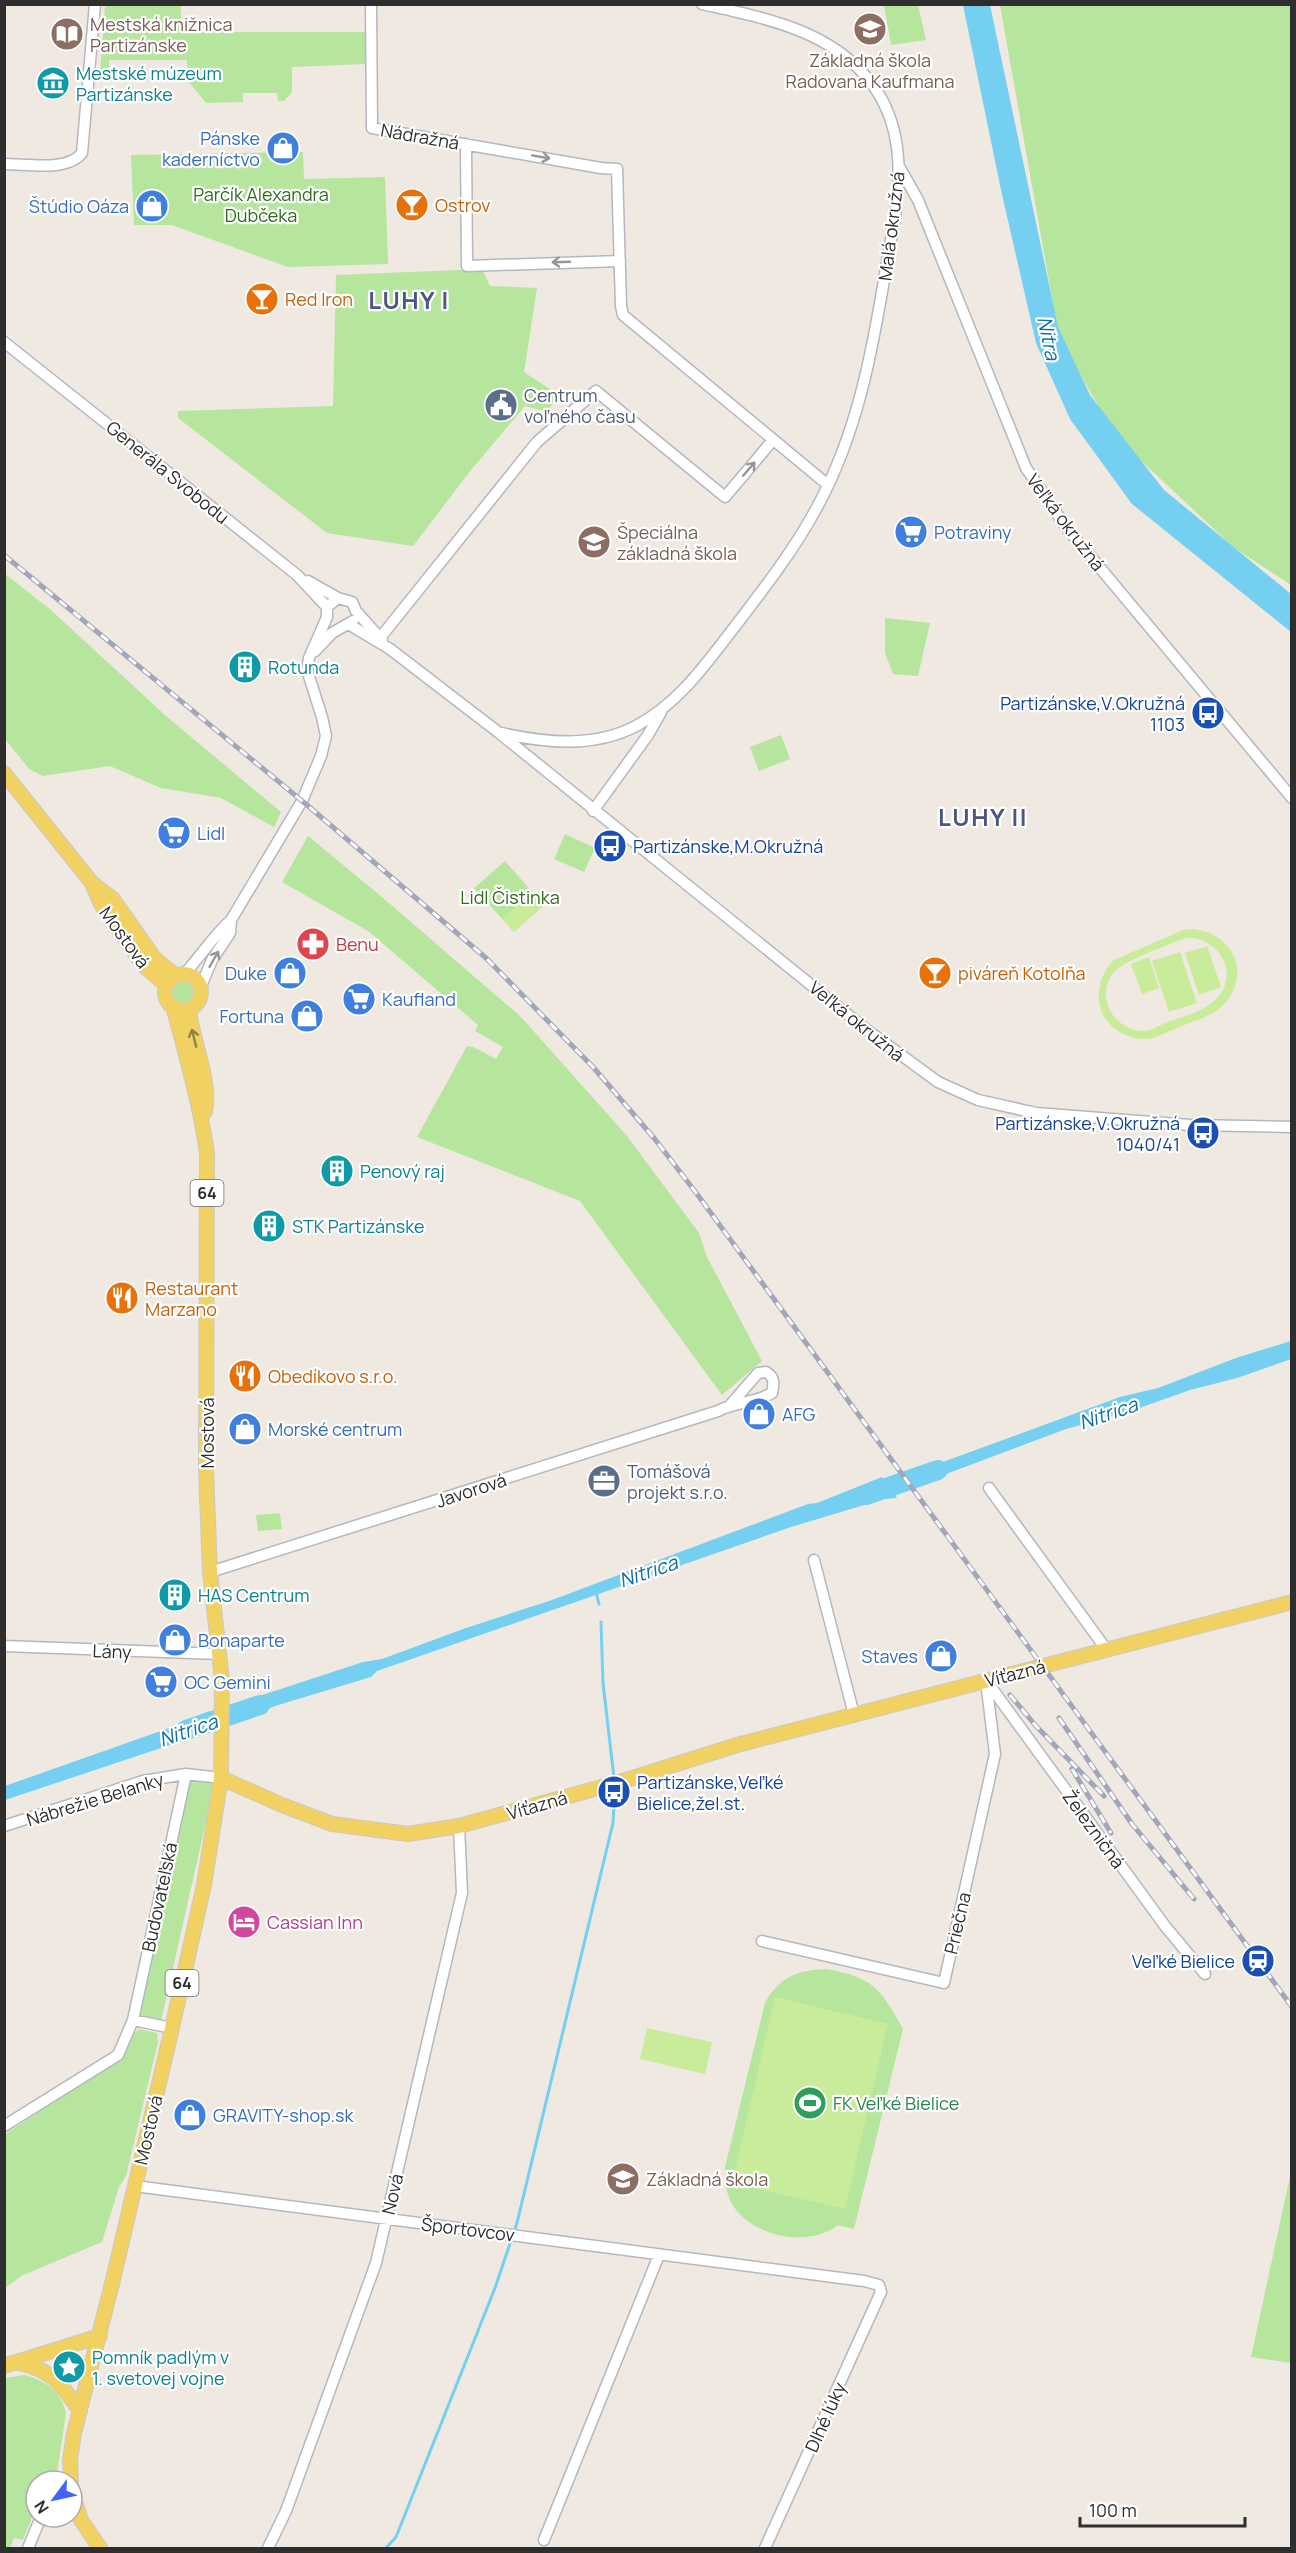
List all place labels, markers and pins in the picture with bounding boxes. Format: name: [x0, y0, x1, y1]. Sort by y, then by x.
school or university icon: Základná škola Radovana Kaufmana: [852, 11, 888, 47]
place label: Mestská knižnica Partizánske: [90, 12, 232, 57]
library icon: Mestská knižnica Partizánske: [49, 16, 85, 52]
place label: Základná škola Radovana Kaufmana: [786, 48, 954, 93]
place label: Mestské múzeum Partizánske: [76, 61, 222, 106]
museum icon: Mestské múzeum Partizánske: [35, 65, 71, 101]
place label: Pánske kaderníctvo: [162, 126, 260, 171]
shop icon: Pánske kaderníctvo: [265, 130, 301, 166]
bar icon: Ostrov: [394, 187, 430, 223]
shop icon: Štúdio Oáza: [134, 188, 170, 224]
place label: Ostrov: [435, 193, 490, 217]
place label: Štúdio Oáza: [29, 194, 129, 218]
bar icon: Red Iron: [244, 281, 280, 317]
place label: Red Iron: [285, 287, 353, 311]
place label: Centrum voľného času: [524, 383, 636, 428]
public building icon: Centrum voľného času: [483, 387, 519, 423]
supermarket icon: Potraviny: [893, 514, 929, 550]
place label: Špeciálna základná škola: [617, 520, 737, 565]
place label: Potraviny: [934, 520, 1012, 544]
school or university icon: Špeciálna základná škola: [576, 524, 612, 560]
building icon: Rotunda: [227, 649, 263, 685]
place label: Rotunda: [268, 655, 339, 679]
place label: Partizánske,V.Okružná 1103: [1000, 691, 1185, 736]
bus stop icon: Partizánske,V.Okružná 1103: [1190, 695, 1226, 731]
supermarket icon: Lidl: [156, 815, 192, 851]
place label: Lidl: [197, 821, 225, 845]
bus stop icon: Partizánske,M.Okružná: [592, 828, 628, 864]
place label: Partizánske,M.Okružná: [633, 834, 823, 858]
pharmacy icon: Benu: [295, 926, 331, 962]
place label: Benu: [336, 932, 379, 956]
shop icon: Duke: [272, 955, 308, 991]
bar icon: piváreň Kotolňa: [917, 955, 953, 991]
place label: Duke: [225, 961, 267, 985]
place label: piváreň Kotolňa: [958, 961, 1086, 985]
supermarket icon: Kaufland: [341, 981, 377, 1017]
place label: Kaufland: [382, 987, 456, 1011]
shop icon: Fortuna: [289, 998, 325, 1034]
place label: Fortuna: [219, 1004, 284, 1028]
place label: Partizánske,V.Okružná 1040/41: [995, 1111, 1180, 1156]
bus stop icon: Partizánske,V.Okružná 1040/41: [1185, 1115, 1221, 1151]
building icon: Penový raj: [319, 1153, 355, 1189]
place label: Penový raj: [360, 1159, 445, 1183]
building icon: STK Partizánske: [251, 1208, 287, 1244]
place label: STK Partizánske: [292, 1214, 425, 1238]
place label: Restaurant Marzano: [145, 1276, 238, 1321]
restaurant icon: Restaurant Marzano: [104, 1280, 140, 1316]
restaurant icon: Obedíkovo s.r.o.: [227, 1358, 263, 1394]
place label: Obedíkovo s.r.o.: [268, 1364, 398, 1388]
shop icon: AFG: [741, 1396, 777, 1432]
place label: AFG: [782, 1402, 815, 1426]
shop icon: Morské centrum: [227, 1411, 263, 1447]
place label: Morské centrum: [268, 1417, 402, 1441]
place label: Tomášová projekt s.r.o.: [627, 1459, 728, 1504]
office icon: Tomášová projekt s.r.o.: [586, 1463, 622, 1499]
building icon: HAS Centrum: [157, 1577, 193, 1613]
place label: HAS Centrum: [198, 1583, 310, 1607]
shop icon: Bonaparte: [157, 1622, 193, 1658]
place label: Bonaparte: [198, 1628, 285, 1652]
shop icon: Staves: [923, 1638, 959, 1674]
place label: Staves: [861, 1644, 918, 1668]
supermarket icon: OC Gemini: [143, 1664, 179, 1700]
place label: OC Gemini: [184, 1670, 271, 1694]
place label: Partizánske,Veľké Bielice,žel.st.: [637, 1770, 784, 1815]
bus stop icon: Partizánske,Veľké Bielice,žel.st.: [596, 1774, 632, 1810]
hotel icon: Cassian Inn: [226, 1904, 262, 1940]
place label: Cassian Inn: [267, 1910, 363, 1934]
station icon: Veľké Bielice: [1240, 1943, 1276, 1979]
place label: Veľké Bielice: [1132, 1949, 1235, 1973]
sports icon: FK Veľké Bielice: [792, 2085, 828, 2121]
place label: FK Veľké Bielice: [833, 2091, 959, 2115]
shop icon: GRAVITY-shop.sk: [172, 2097, 208, 2133]
place label: GRAVITY-shop.sk: [213, 2103, 354, 2127]
school or university icon: Základná škola: [605, 2161, 641, 2197]
place label: Základná škola: [646, 2167, 768, 2191]
place label: Pomník padlým v 1. svetovej vojne: [92, 2345, 229, 2390]
place icon: Pomník padlým v 1. svetovej vojne: [51, 2349, 87, 2385]

